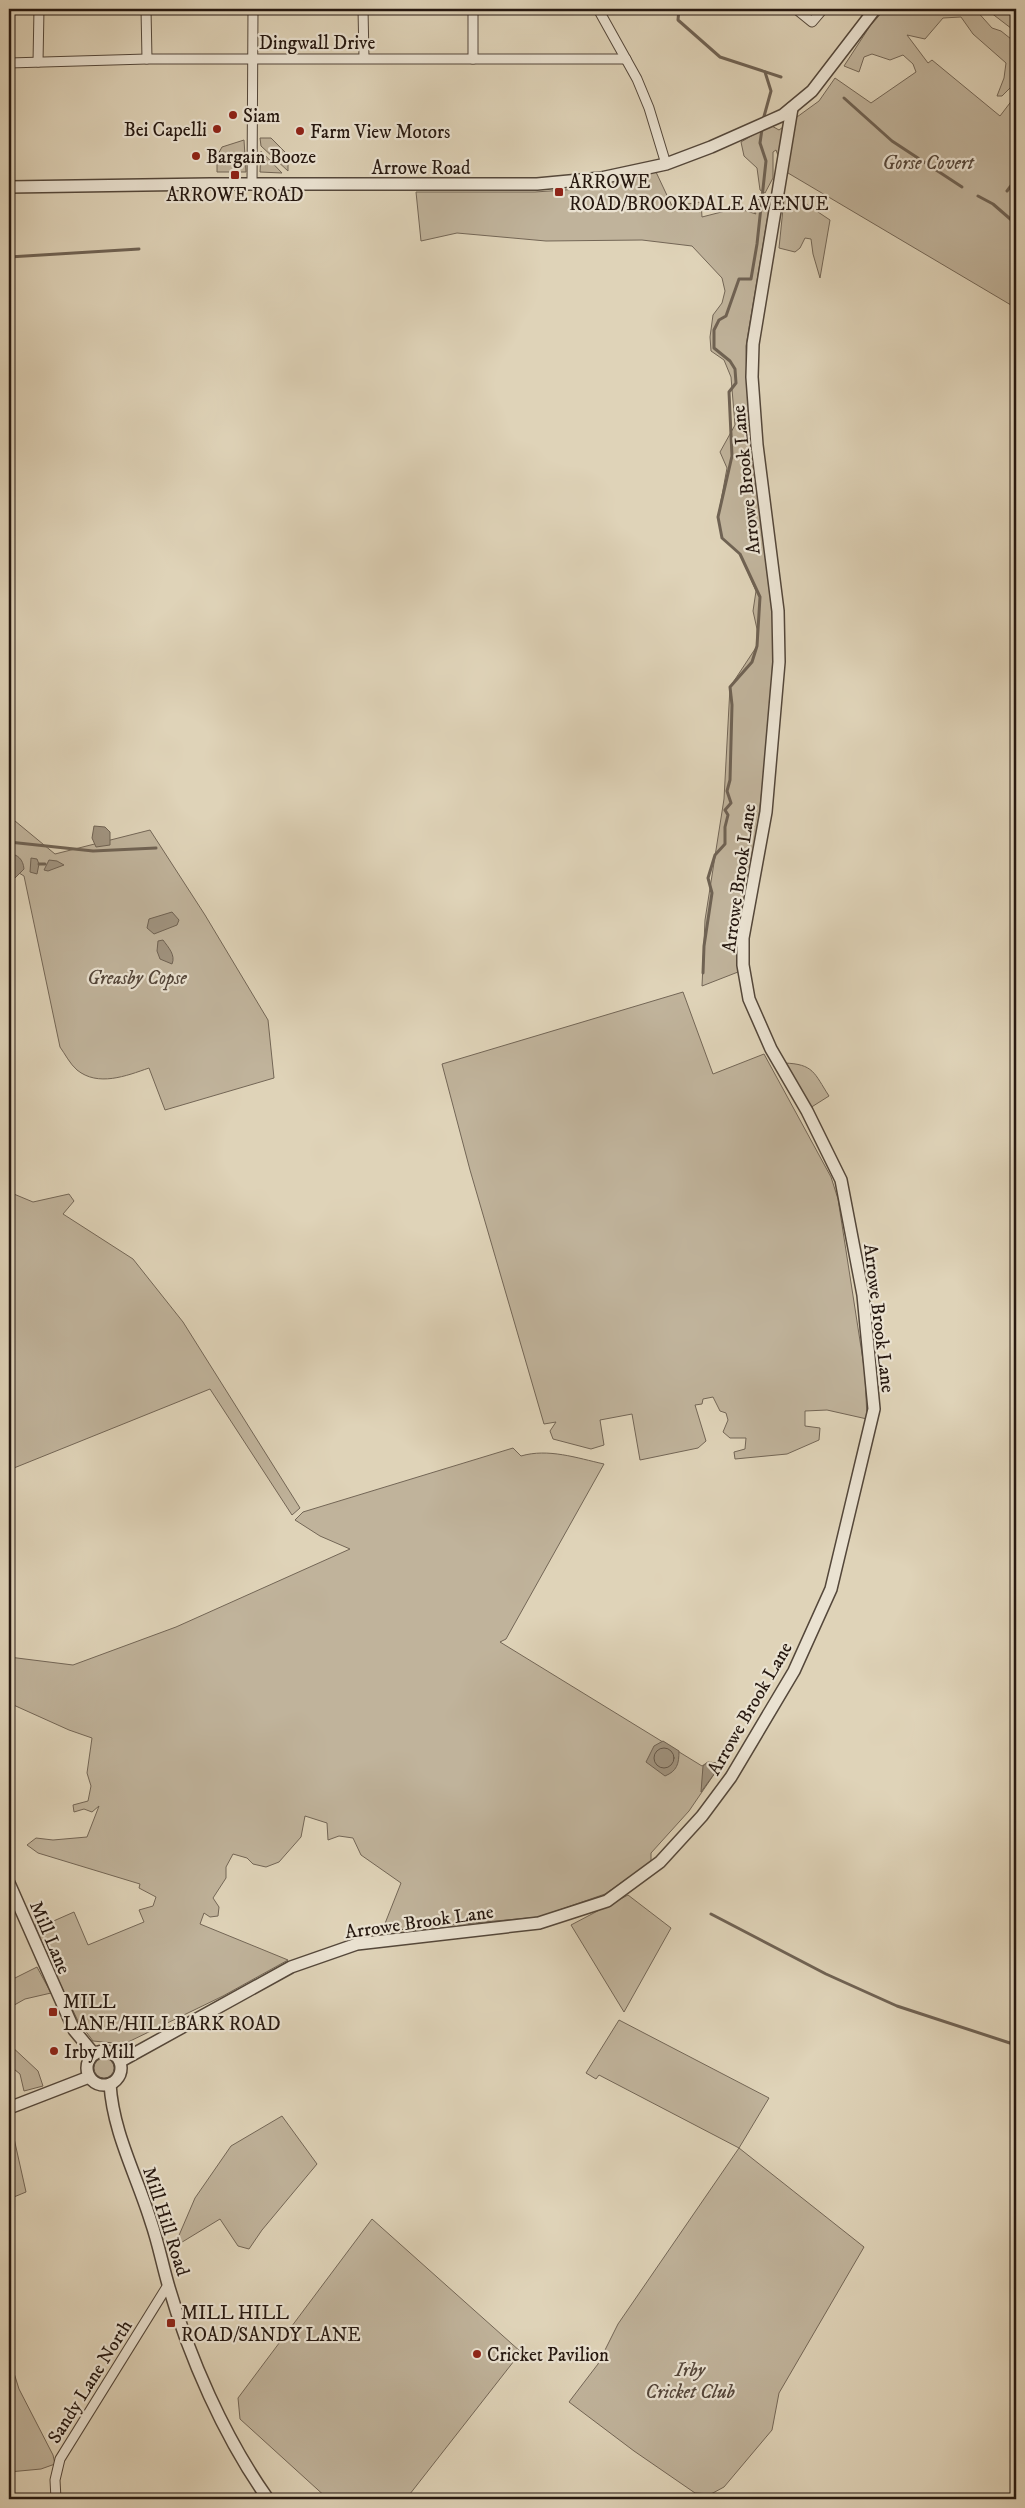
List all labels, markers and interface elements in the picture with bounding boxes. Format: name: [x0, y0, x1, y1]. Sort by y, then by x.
street label: Dingwall Drive: [259, 32, 375, 55]
place label: Siam: [243, 105, 280, 128]
marker: Siam: [227, 109, 239, 121]
place label: Bei Capelli: [124, 119, 207, 142]
place label: Farm View Motors: [310, 121, 450, 144]
marker: Bei Capelli: [211, 123, 223, 135]
marker: Farm View Motors: [294, 125, 306, 137]
place label: Bargain Booze: [206, 146, 316, 169]
marker: Bargain Booze: [190, 150, 202, 162]
park label: Gorse Covert: [883, 152, 975, 175]
street label: Arrowe Road: [372, 157, 471, 180]
marker: ARROWE ROAD: [229, 169, 241, 181]
place label: ARROWE ROAD/BROOKDALE AVENUE: [569, 171, 829, 216]
place label: ARROWE ROAD: [166, 184, 304, 207]
marker: ARROWE ROAD/BROOKDALE AVENUE: [553, 186, 565, 198]
street label: Arrowe Brook Lane: [727, 404, 766, 556]
street label: Arrowe Brook Lane: [718, 802, 761, 954]
park label: Greasby Copse: [87, 967, 187, 991]
street label: Arrowe Brook Lane: [858, 1242, 899, 1394]
street label: Arrowe Brook Lane: [703, 1638, 798, 1779]
street label: Mill Lane: [24, 1898, 75, 1978]
street label: Arrowe Brook Lane: [343, 1901, 495, 1944]
place label: MILL LANE/HILLBARK ROAD: [63, 1991, 281, 2036]
marker: MILL LANE/HILLBARK ROAD: [47, 2006, 59, 2018]
place label: Irby Mill: [64, 2041, 135, 2064]
marker: Irby Mill: [48, 2045, 60, 2057]
street label: Mill Hill Road: [137, 2164, 194, 2279]
place label: MILL HILL ROAD/SANDY LANE: [181, 2302, 361, 2347]
street label: Sandy Lane North: [43, 2316, 138, 2448]
marker: MILL HILL ROAD/SANDY LANE: [165, 2317, 177, 2329]
place label: Cricket Pavilion: [487, 2344, 609, 2367]
marker: Cricket Pavilion: [471, 2348, 483, 2360]
park label: Irby Cricket Club: [645, 2359, 735, 2404]

